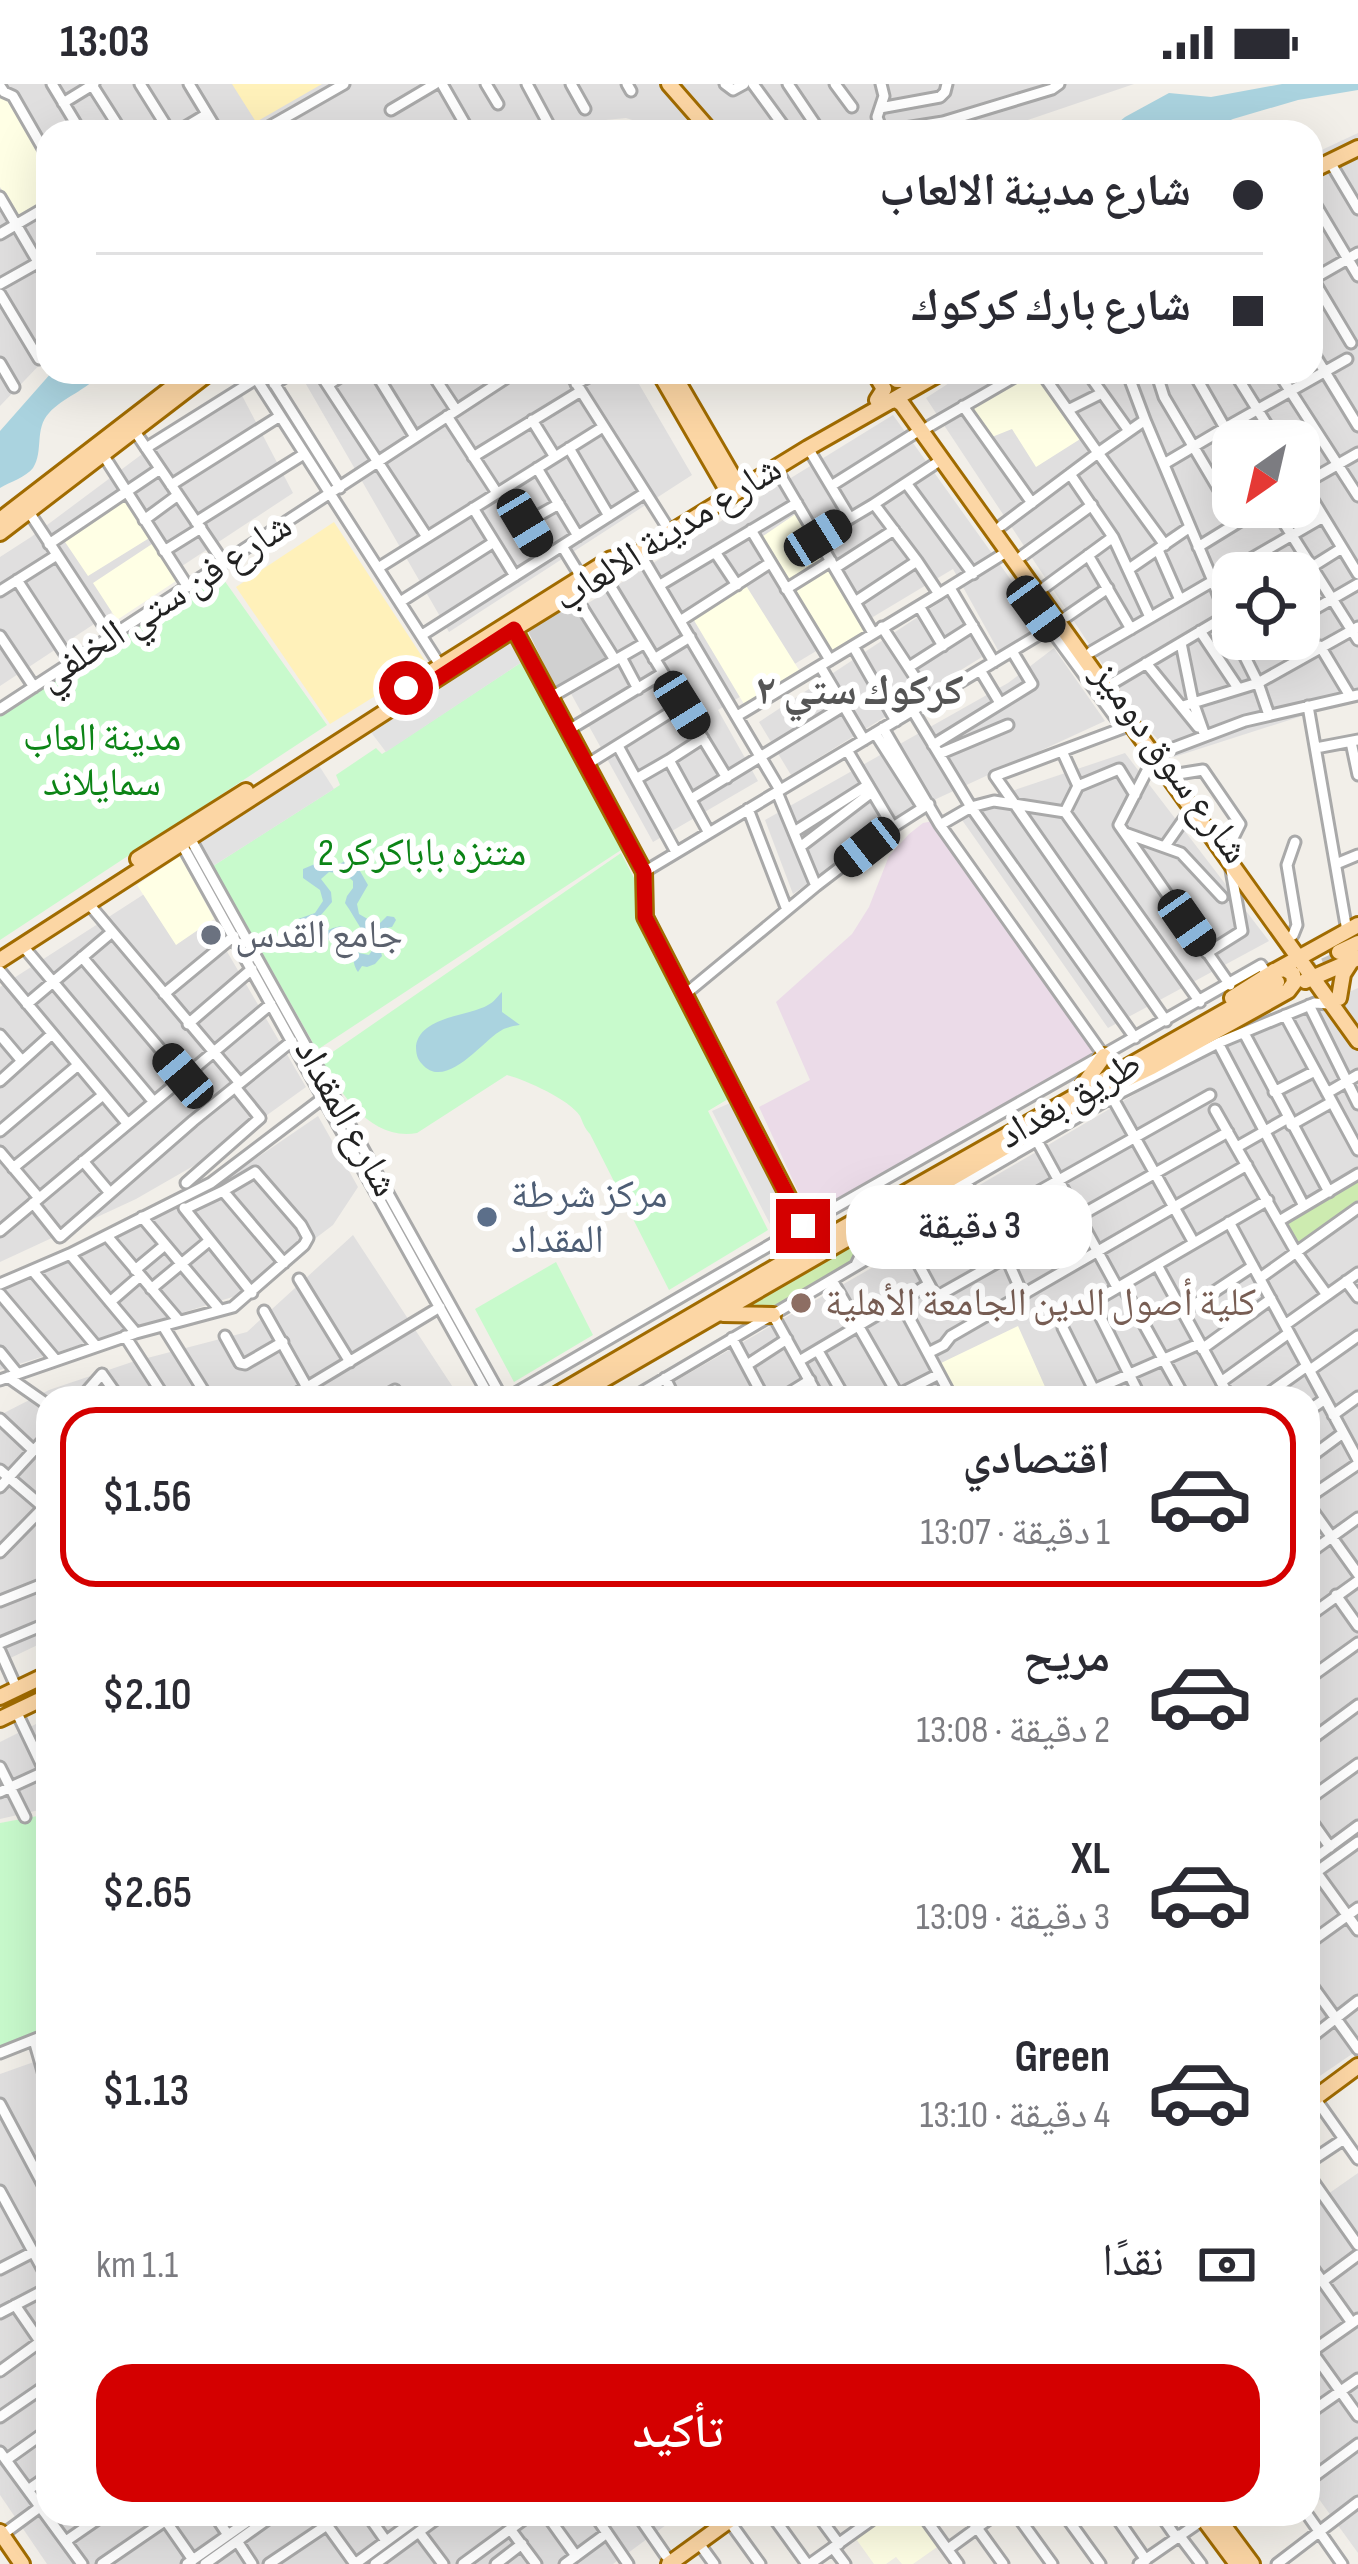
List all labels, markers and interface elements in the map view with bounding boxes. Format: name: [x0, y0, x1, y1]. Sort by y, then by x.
text: 13:03: [60, 15, 149, 70]
text: شارع مدينة الالعاب: [879, 164, 1191, 219]
text: شارع بارك كركوك: [911, 279, 1191, 334]
north arrow: [1212, 420, 1320, 528]
map controls: [1212, 420, 1320, 660]
street label: شارع مدينة الالعاب: [546, 445, 790, 623]
car: [491, 483, 559, 563]
street label: شارع فن ستي الخلفي: [29, 502, 304, 707]
car: [778, 504, 858, 572]
button: locate: [1212, 552, 1320, 660]
car: [1000, 569, 1072, 649]
street label: شارع سوق دوميز: [1081, 652, 1259, 873]
route start: [379, 661, 433, 715]
car: [648, 665, 716, 745]
district label: كركوك ستي ٢: [756, 666, 964, 722]
park label: مدينة العاب سمايلاند: [23, 715, 181, 807]
car: [828, 811, 906, 883]
park label: متنزه باباكركر 2: [318, 830, 526, 877]
car: [1152, 883, 1222, 963]
place label: جامع القدس: [235, 912, 403, 959]
marker: جامع القدس: [198, 922, 224, 948]
street label: شارع المقداد: [284, 1031, 408, 1205]
car: [146, 1037, 220, 1115]
street label: طريق بغداد: [990, 1040, 1150, 1160]
place label: مركز شرطة المقداد: [511, 1172, 667, 1264]
callout: 3 دقيقة: [845, 1184, 1091, 1268]
route end: [776, 1199, 830, 1253]
text: 3 دقيقة: [917, 1203, 1021, 1250]
marker: مركز شرطة المقداد: [474, 1204, 500, 1230]
place label: كلية أصول الدين الجامعة الأهلية: [825, 1278, 1256, 1327]
marker: كلية أصول الدين الجامعة الأهلية: [788, 1290, 814, 1316]
text: اقتصادي: [963, 1432, 1110, 1487]
icon: car: [1146, 1443, 1254, 1551]
text: $1.56: [102, 1470, 192, 1525]
text: 1 دقيقة · 13:07: [920, 1509, 1110, 1556]
text: مريح: [1023, 1630, 1110, 1685]
icon: car: [1146, 1641, 1254, 1749]
text: $2.10: [102, 1668, 192, 1723]
text: 2 دقيقة · 13:08: [916, 1707, 1110, 1754]
text: XL: [1071, 1832, 1110, 1887]
icon: car: [1146, 1839, 1254, 1947]
text: $2.65: [102, 1866, 192, 1921]
text: 3 دقيقة · 13:09: [916, 1894, 1110, 1941]
text: Green: [1014, 2030, 1110, 2085]
icon: car: [1146, 2037, 1254, 2145]
text: $1.13: [102, 2064, 189, 2119]
text: 4 دقيقة · 13:10: [920, 2092, 1110, 2139]
icon: cash: [1194, 2232, 1260, 2298]
text: نقدًا: [1102, 2234, 1164, 2289]
text: 1.1 km: [96, 2242, 178, 2289]
button: تأكيد: [96, 2364, 1260, 2502]

